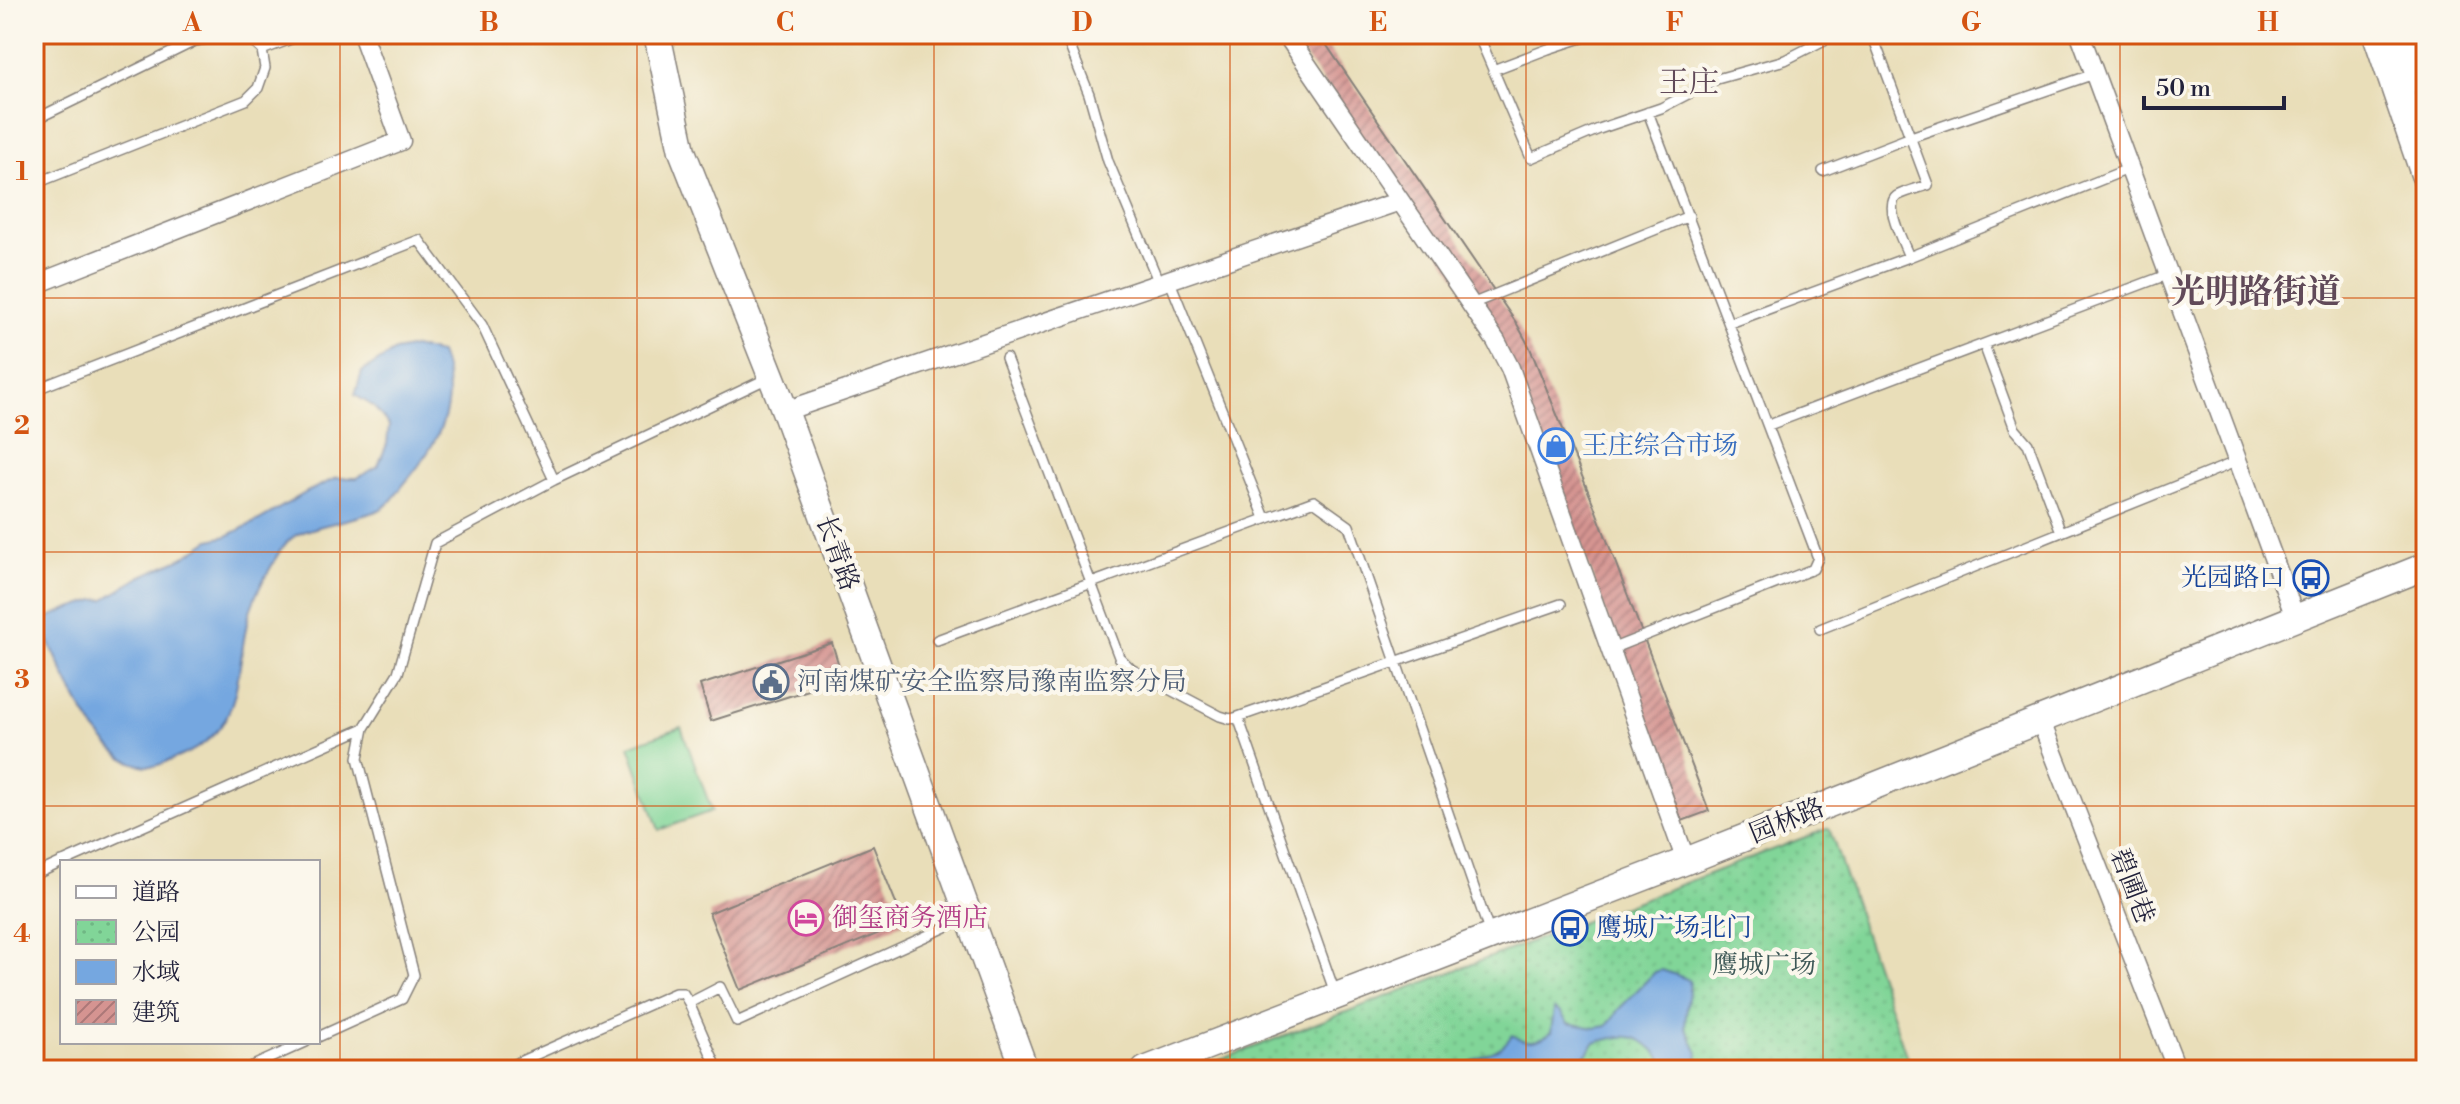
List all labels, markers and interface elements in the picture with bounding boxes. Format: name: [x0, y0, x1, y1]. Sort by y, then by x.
text: A: [182, 7, 202, 39]
text: B: [479, 7, 499, 39]
text: C: [776, 7, 794, 39]
text: D: [1072, 7, 1092, 39]
text: E: [1369, 7, 1387, 39]
text: F: [1666, 7, 1684, 39]
text: G: [1961, 7, 1982, 39]
text: H: [2257, 7, 2279, 39]
scale bar: [2144, 60, 2284, 110]
district label: 王庄: [1659, 64, 1719, 102]
text: 50 m: [2156, 74, 2211, 104]
text: 1: [16, 156, 29, 188]
district label: 光明路街道: [2171, 272, 2341, 314]
text: 2: [14, 410, 30, 442]
shop icon: 王庄综合市场: [1537, 427, 1575, 465]
place label: 王庄综合市场: [1582, 430, 1738, 462]
street label: 长青路: [809, 511, 865, 595]
bus stop icon: 光园路口: [2292, 559, 2330, 597]
place label: 光园路口: [2181, 562, 2285, 594]
public building icon: 河南煤矿安全监察局豫南监察分局: [752, 663, 790, 701]
text: 3: [14, 664, 30, 696]
place label: 河南煤矿安全监察局豫南监察分局: [797, 666, 1187, 698]
street label: 园林路: [1745, 792, 1829, 850]
street label: 碧圃巷: [2103, 844, 2161, 928]
legend: [60, 860, 320, 1044]
text: 道路: [132, 878, 180, 908]
hotel icon: 御玺商务酒店: [787, 899, 825, 937]
place label: 御玺商务酒店: [832, 902, 988, 934]
bus stop icon: 鹰城广场北门: [1551, 909, 1589, 947]
place label: 鹰城广场北门: [1596, 912, 1752, 944]
text: 4: [13, 918, 31, 950]
text: 公园: [132, 918, 180, 948]
park label: 鹰城广场: [1712, 949, 1816, 981]
text: 水域: [132, 958, 180, 988]
text: 建筑: [132, 998, 180, 1028]

